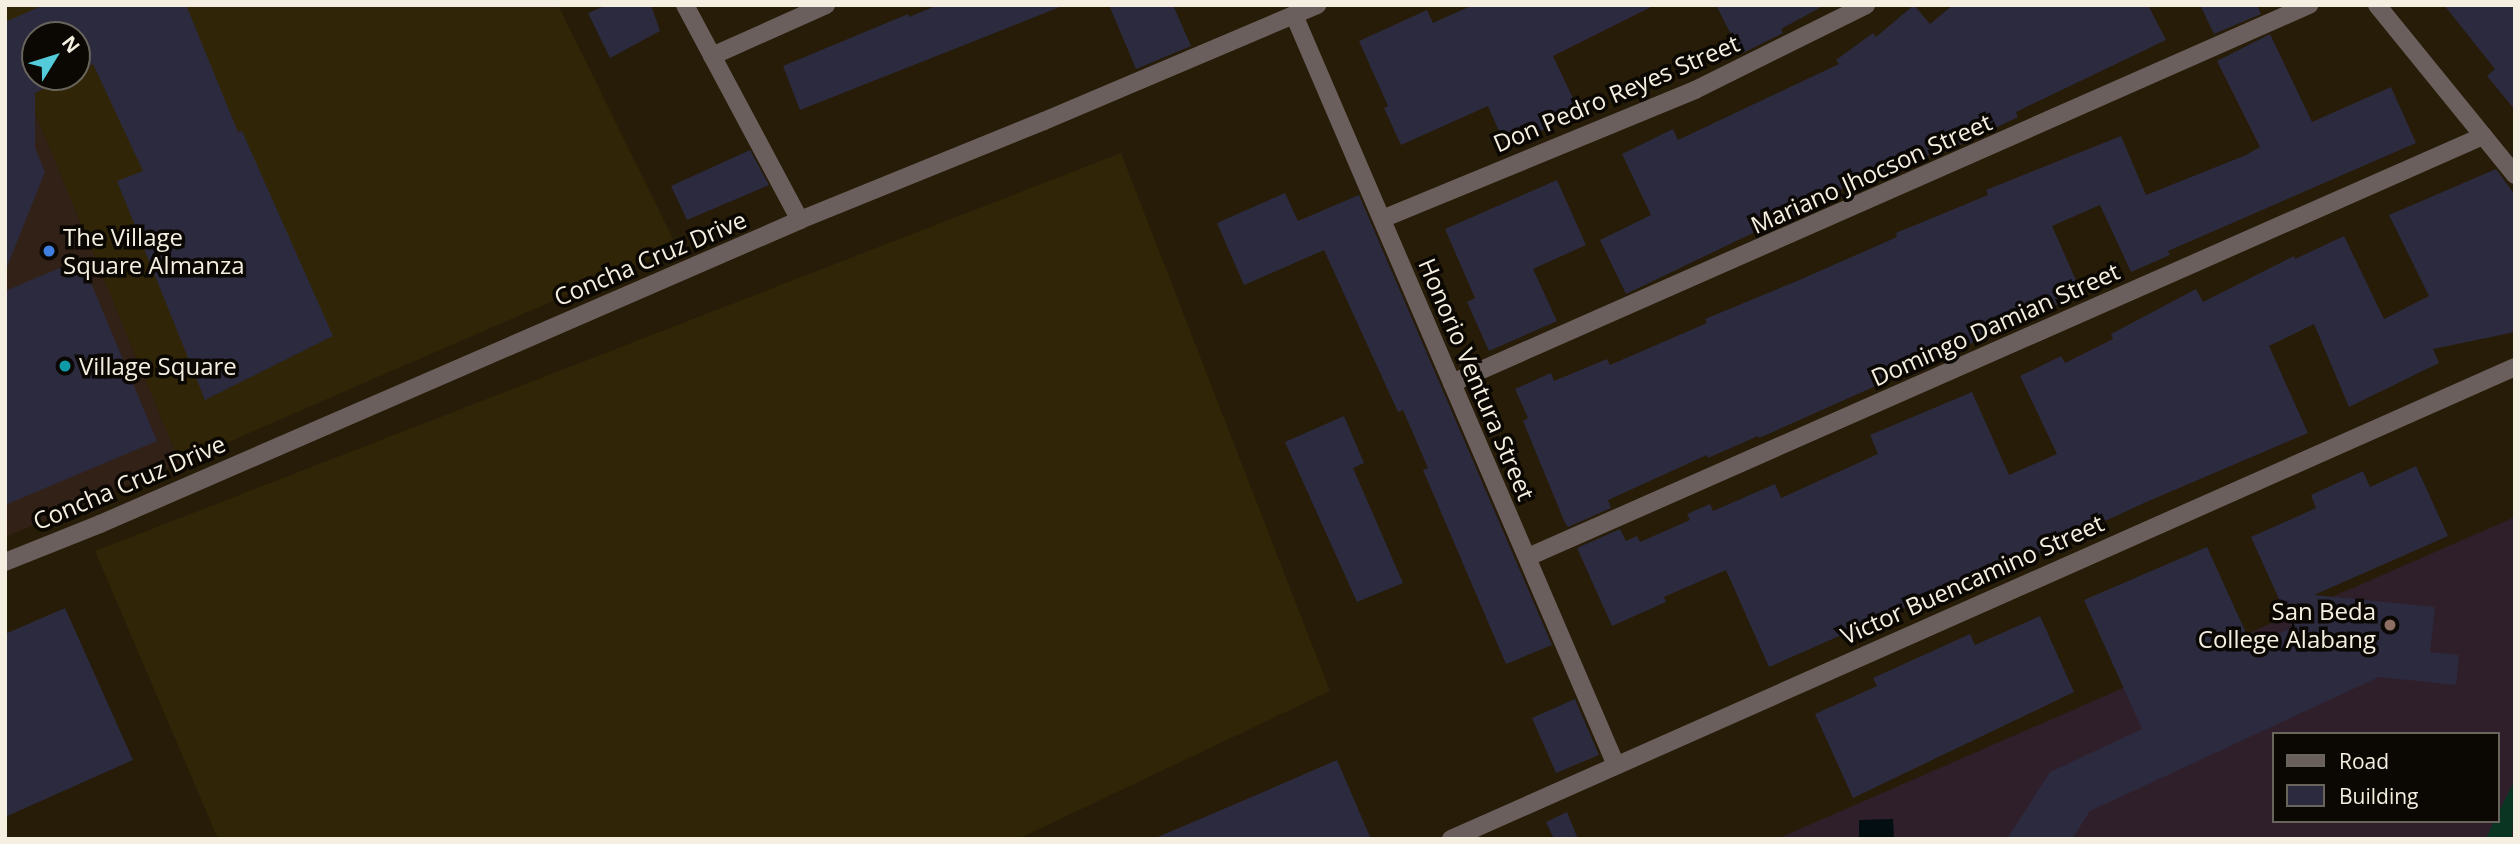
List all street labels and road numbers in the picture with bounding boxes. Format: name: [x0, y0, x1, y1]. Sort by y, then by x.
street label: Don Pedro Reyes Street: [1489, 28, 1743, 158]
street label: Mariano Jhocson Street: [1746, 107, 1996, 239]
street label: Concha Cruz Drive: [550, 205, 750, 311]
street label: Honorio Ventura Street: [1413, 254, 1541, 504]
street label: Domingo Damian Street: [1866, 256, 2124, 392]
street label: Concha Cruz Drive: [29, 429, 229, 535]
street label: Victor Buencamino Street: [1836, 508, 2108, 650]

